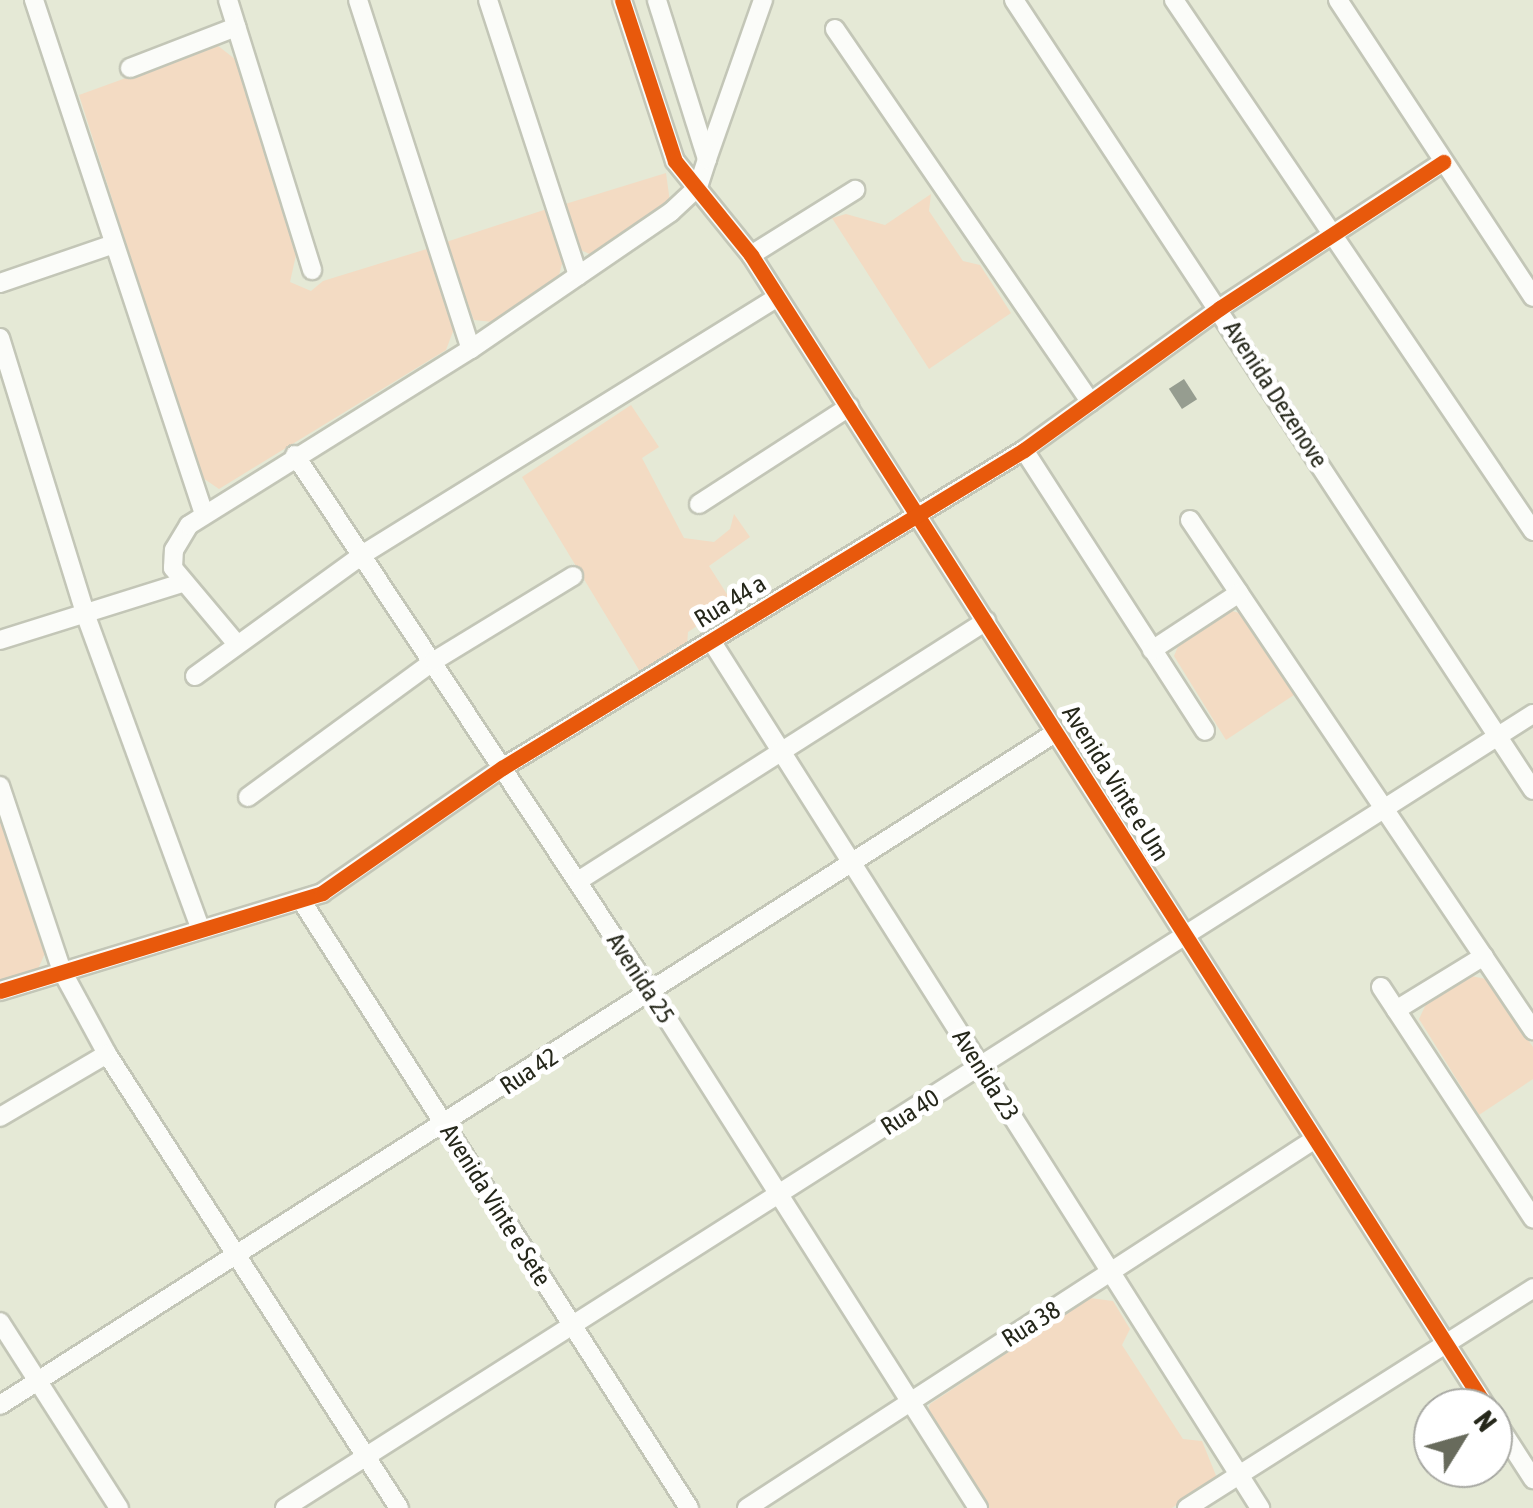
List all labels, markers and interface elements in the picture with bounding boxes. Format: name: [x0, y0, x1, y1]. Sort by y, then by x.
street label: Avenida Dezenove: [1217, 315, 1335, 473]
street label: Rua 44 a: [689, 568, 771, 634]
street label: Avenida Vinte e Um: [1056, 700, 1176, 866]
street label: Avenida 25: [601, 927, 681, 1029]
street label: Avenida 23: [946, 1024, 1026, 1126]
street label: Rua 42: [494, 1041, 564, 1101]
street label: Rua 40: [875, 1083, 945, 1141]
street label: Avenida Vinte e Sete: [434, 1119, 558, 1291]
street label: Rua 38: [996, 1295, 1066, 1353]
north arrow: [1413, 1388, 1513, 1488]
text: N: [1468, 1405, 1503, 1437]

